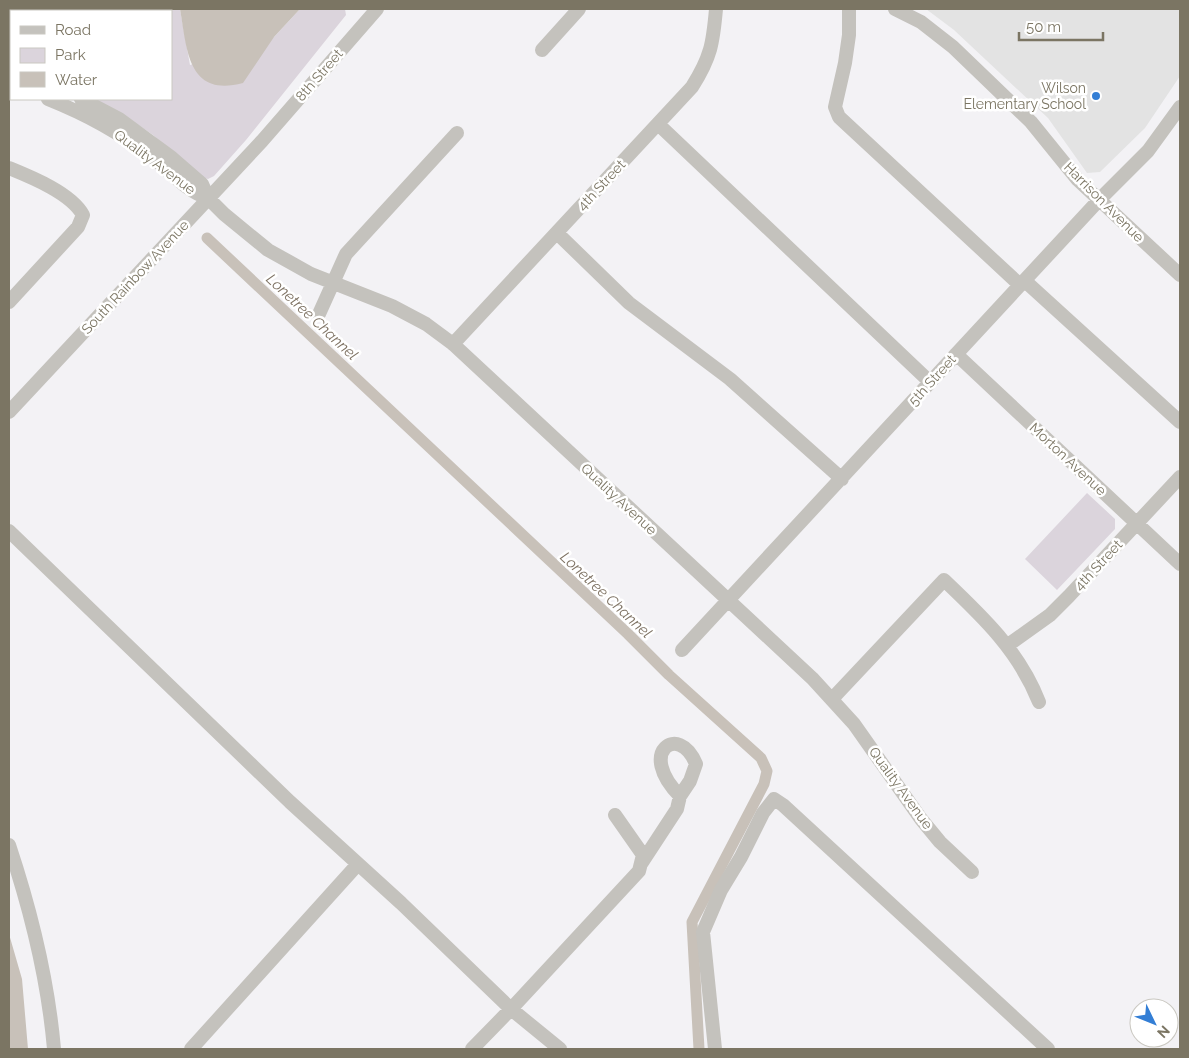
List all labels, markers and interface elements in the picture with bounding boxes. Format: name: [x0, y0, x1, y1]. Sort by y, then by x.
legend: [10, 10, 172, 100]
scale bar: [1019, 10, 1103, 42]
text: 50 m: [1026, 18, 1061, 36]
text: Road: [55, 21, 91, 39]
text: Park: [55, 46, 86, 64]
street label: 8th Street: [292, 46, 346, 104]
text: Water: [55, 71, 98, 89]
place label: Wilson Elementary School: [963, 80, 1086, 112]
marker: Wilson Elementary School: [1090, 90, 1102, 102]
street label: Quality Avenue: [111, 126, 199, 198]
street label: 4th Street: [574, 156, 628, 213]
street label: Harrison Avenue: [1061, 159, 1147, 245]
street label: South Rainbow Avenue: [78, 217, 192, 337]
water label: Lonetree Channel: [263, 270, 361, 364]
street label: 5th Street: [905, 351, 959, 409]
street label: Morton Avenue: [1026, 419, 1110, 499]
street label: Quality Avenue: [578, 460, 660, 538]
street label: 4th Street: [1071, 536, 1125, 593]
water label: Lonetree Channel: [557, 548, 655, 642]
street label: Quality Avenue: [866, 744, 936, 832]
north arrow: [1129, 998, 1179, 1048]
text: N: [1154, 1023, 1173, 1041]

